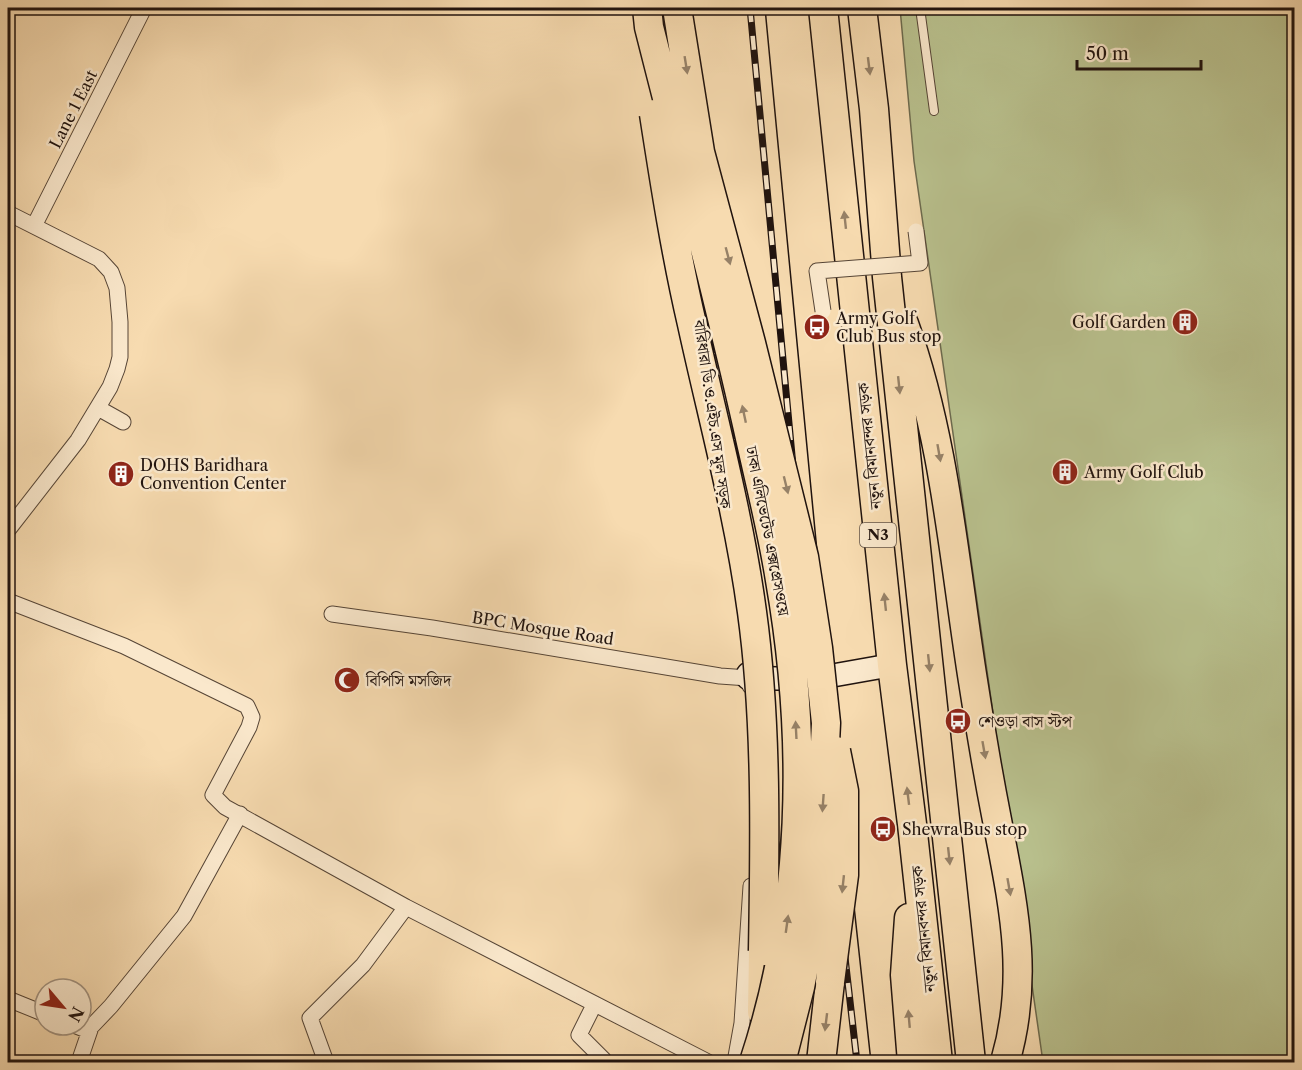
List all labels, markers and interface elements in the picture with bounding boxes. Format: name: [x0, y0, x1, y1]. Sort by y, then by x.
scale bar: [1077, 33, 1202, 71]
text: 50 m: [1086, 43, 1129, 65]
one-way arrow: [682, 56, 691, 75]
one-way arrow: [864, 56, 874, 75]
street label: Lane 1 East: [45, 66, 101, 151]
one-way arrow: [840, 211, 850, 230]
one-way arrow: [724, 247, 733, 265]
building icon: Golf Garden: [1170, 307, 1200, 337]
place label: Army Golf Club Bus stop: [835, 308, 941, 346]
bus stop icon: Army Golf Club Bus stop: [802, 312, 832, 342]
place label: Golf Garden: [1072, 312, 1166, 332]
street label: বারিধারা ডি.ও.এইচ.এস মূল সড়ক: [688, 317, 736, 511]
one-way arrow: [894, 376, 904, 395]
street label: নতুন বিমানবন্দর সড়ক: [852, 381, 886, 511]
one-way arrow: [739, 404, 748, 423]
street label: ঢাকা এলিভেটেড এক্সপ্রেসওয়ে: [742, 444, 794, 618]
one-way arrow: [934, 444, 943, 463]
place label: DOHS Baridhara Convention Center: [140, 455, 286, 493]
building icon: Army Golf Club: [1050, 457, 1080, 487]
building icon: DOHS Baridhara Convention Center: [106, 459, 136, 489]
place label: Army Golf Club: [1083, 462, 1204, 482]
one-way arrow: [782, 476, 792, 494]
road number: N3: [860, 523, 896, 547]
one-way arrow: [880, 593, 890, 612]
street label: BPC Mosque Road: [471, 607, 616, 649]
one-way arrow: [924, 653, 933, 672]
mosque icon: বিপিসি মসজিদ: [332, 665, 362, 695]
place label: বিপিসি মসজিদ: [365, 670, 452, 690]
bus stop icon: শেওড়া বাস স্টপ: [943, 706, 973, 736]
place label: শেওড়া বাস স্টপ: [978, 711, 1073, 731]
one-way arrow: [792, 720, 801, 739]
one-way arrow: [980, 741, 989, 760]
one-way arrow: [903, 786, 913, 805]
one-way arrow: [819, 793, 828, 812]
bus stop icon: Shewra Bus stop: [868, 814, 898, 844]
place label: Shewra Bus stop: [902, 819, 1027, 839]
one-way arrow: [944, 847, 954, 866]
street label: নতুন বিমানবন্দর সড়ক: [906, 864, 940, 994]
one-way arrow: [838, 875, 847, 894]
one-way arrow: [1005, 877, 1014, 896]
one-way arrow: [782, 915, 791, 934]
north arrow: [33, 977, 93, 1037]
text: N: [64, 1003, 88, 1025]
one-way arrow: [904, 1009, 913, 1028]
one-way arrow: [821, 1013, 830, 1032]

